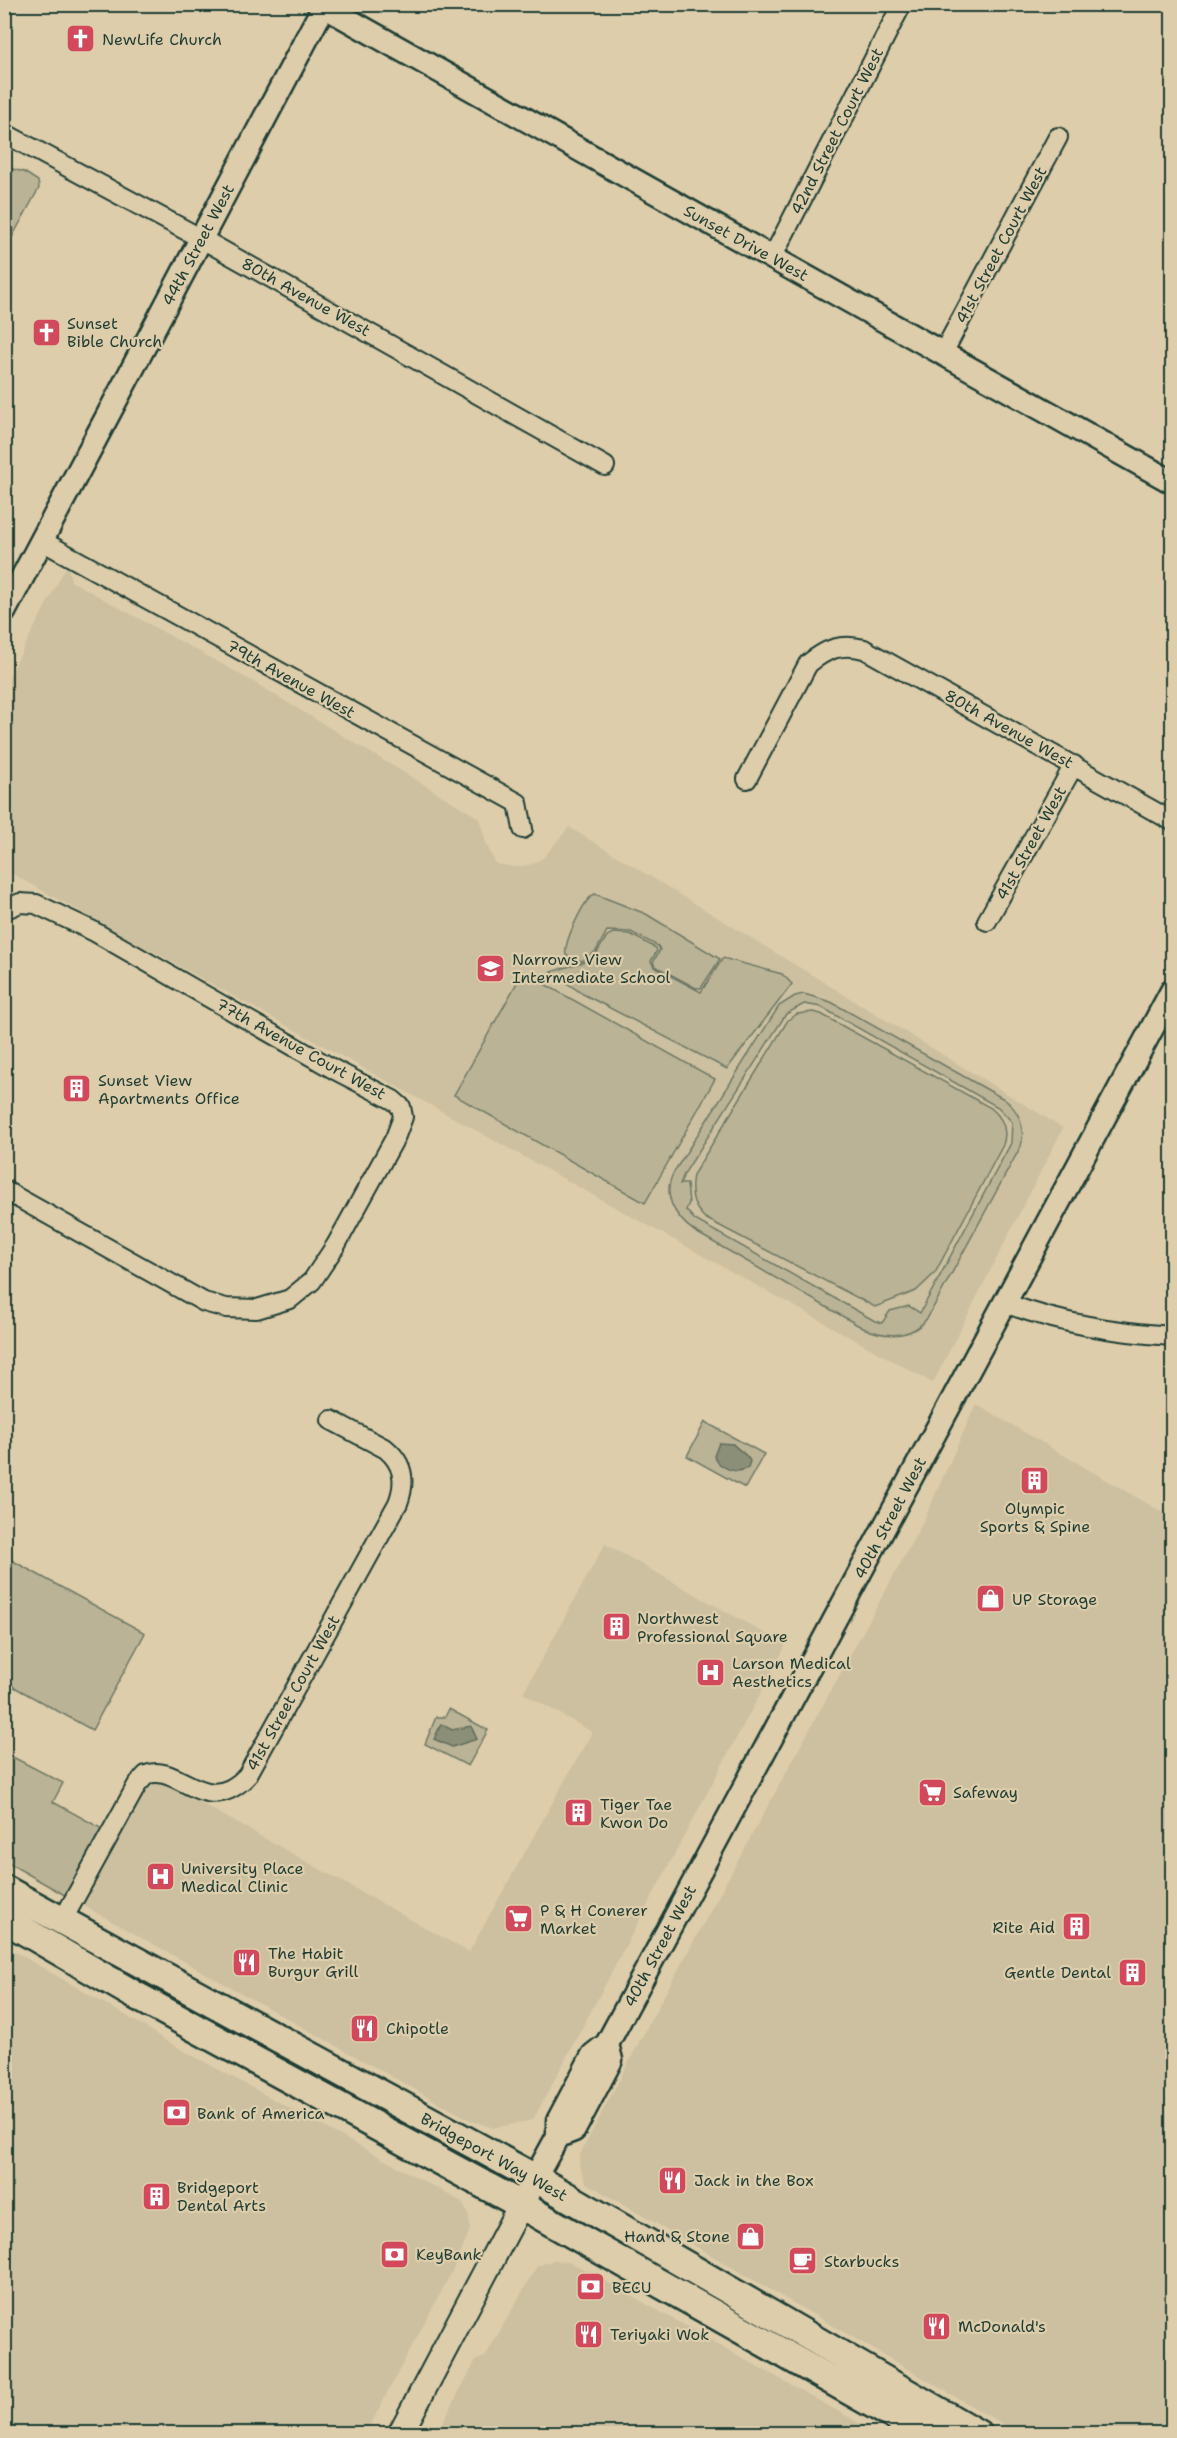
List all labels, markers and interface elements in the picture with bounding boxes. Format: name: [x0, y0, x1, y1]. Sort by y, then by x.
church icon: NewLife Church: [65, 23, 97, 55]
place label: NewLife Church: [102, 29, 222, 50]
street label: 42nd Street Court West: [786, 44, 888, 218]
street label: 41st Street Court West: [951, 163, 1051, 327]
street label: 44th Street West: [157, 181, 239, 309]
street label: Sunset Drive West: [680, 200, 812, 286]
street label: 80th Avenue West: [238, 253, 374, 341]
place label: Sunset Bible Church: [67, 313, 162, 352]
church icon: Sunset Bible Church: [30, 316, 62, 348]
street label: 79th Avenue West: [223, 635, 359, 723]
street label: 80th Avenue West: [941, 685, 1077, 773]
street label: 41st Street West: [991, 782, 1071, 904]
place label: Narrows View Intermediate School: [512, 949, 671, 988]
school or university icon: Narrows View Intermediate School: [475, 952, 507, 984]
street label: 77th Avenue Court West: [212, 993, 390, 1105]
place label: Sunset View Apartments Office: [98, 1070, 240, 1109]
building icon: Sunset View Apartments Office: [61, 1073, 93, 1105]
street label: 40th Street West: [849, 1453, 931, 1583]
building icon: Olympic Sports & Spine: [1019, 1464, 1051, 1496]
place label: Olympic Sports & Spine: [980, 1498, 1090, 1537]
shop icon: UP Storage: [975, 1583, 1007, 1615]
place label: UP Storage: [1012, 1589, 1097, 1610]
place label: Northwest Professional Square: [637, 1608, 788, 1647]
street label: 41st Street Court West: [241, 1611, 345, 1775]
building icon: Northwest Professional Square: [600, 1611, 632, 1643]
place label: Larson Medical Aesthetics: [732, 1653, 851, 1692]
hospital icon: Larson Medical Aesthetics: [695, 1656, 727, 1688]
supermarket icon: Safeway: [916, 1776, 948, 1808]
place label: Safeway: [953, 1782, 1018, 1803]
place label: Tiger Tae Kwon Do: [600, 1794, 672, 1833]
building icon: Tiger Tae Kwon Do: [563, 1797, 595, 1829]
place label: University Place Medical Clinic: [181, 1858, 304, 1897]
hospital icon: University Place Medical Clinic: [144, 1861, 176, 1893]
street label: 40th Street West: [619, 1881, 701, 2011]
place label: P & H Conerer Market: [540, 1900, 648, 1939]
supermarket icon: P & H Conerer Market: [503, 1903, 535, 1935]
building icon: Rite Aid: [1060, 1911, 1092, 1943]
place label: Rite Aid: [993, 1917, 1055, 1938]
place label: The Habit Burgur Grill: [268, 1943, 359, 1982]
restaurant icon: The Habit Burgur Grill: [231, 1946, 263, 1978]
building icon: Gentle Dental: [1116, 1956, 1148, 1988]
place label: Gentle Dental: [1004, 1962, 1111, 1983]
restaurant icon: Chipotle: [349, 2012, 381, 2044]
place label: Chipotle: [386, 2018, 449, 2039]
bank icon: Bank of America: [160, 2097, 192, 2129]
place label: Bank of America: [197, 2103, 325, 2124]
street label: Bridgeport Way West: [417, 2108, 571, 2206]
restaurant icon: Jack in the Box: [657, 2164, 689, 2196]
place label: Jack in the Box: [694, 2170, 814, 2191]
place label: Bridgeport Dental Arts: [177, 2177, 266, 2216]
building icon: Bridgeport Dental Arts: [140, 2180, 172, 2212]
shop icon: Hand & Stone: [735, 2220, 767, 2252]
place label: Hand & Stone: [624, 2226, 730, 2247]
bank icon: KeyBank: [379, 2238, 411, 2270]
place label: KeyBank: [416, 2244, 482, 2265]
cafe icon: Starbucks: [787, 2245, 819, 2277]
place label: Starbucks: [824, 2251, 900, 2272]
bank icon: BECU: [575, 2271, 607, 2303]
place label: BECU: [612, 2277, 651, 2298]
restaurant icon: McDonald's: [921, 2310, 953, 2342]
place label: McDonald's: [958, 2316, 1046, 2337]
restaurant icon: Teriyaki Wok: [573, 2318, 605, 2350]
place label: Teriyaki Wok: [610, 2324, 709, 2345]

